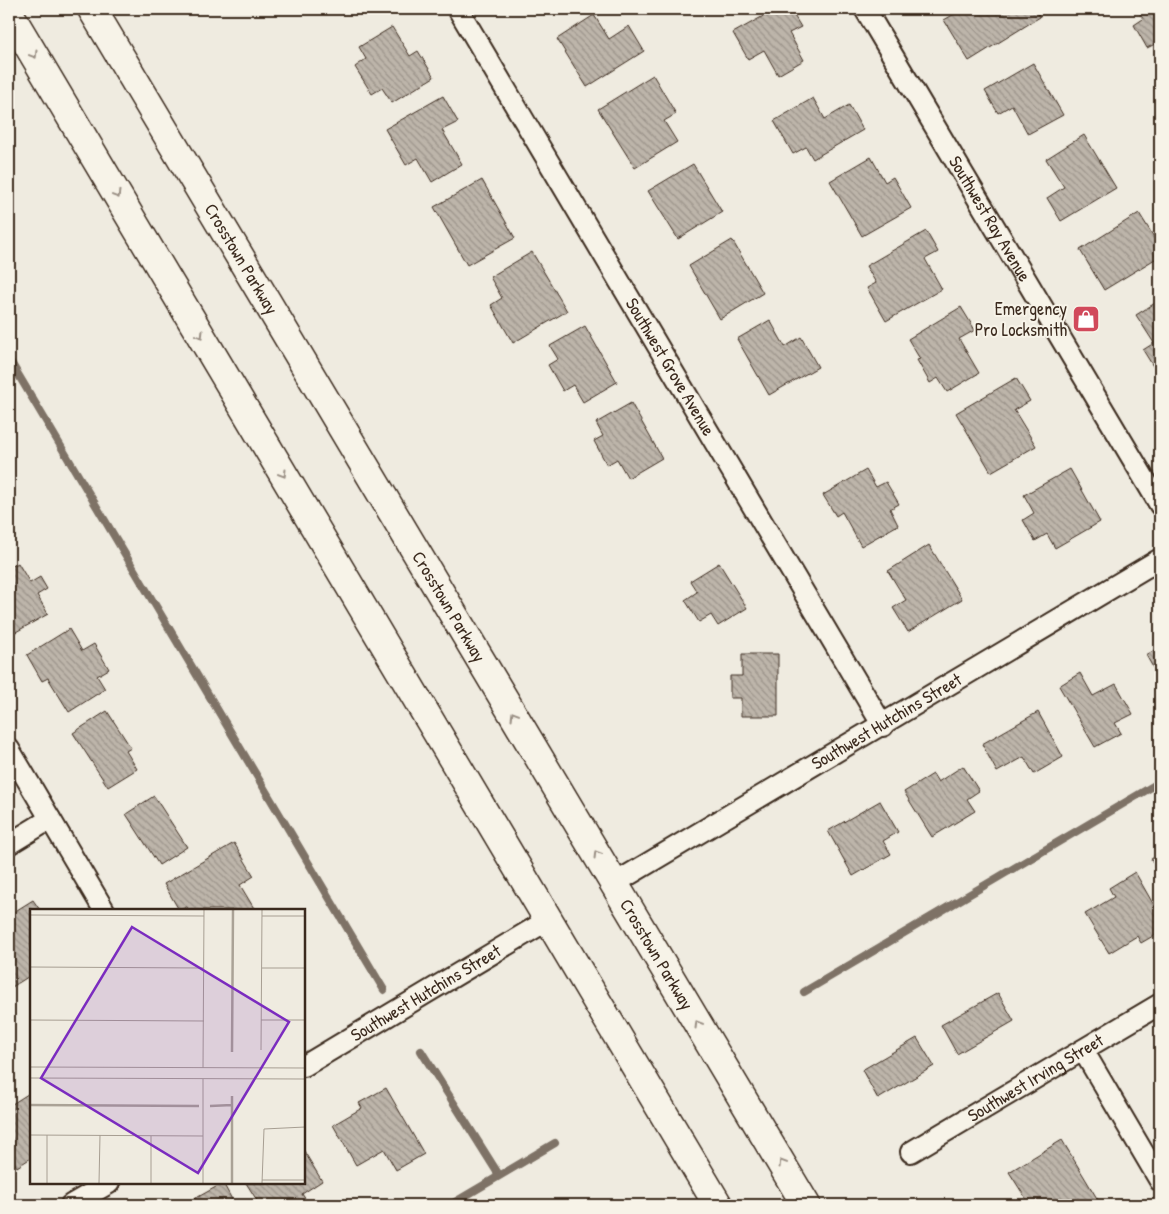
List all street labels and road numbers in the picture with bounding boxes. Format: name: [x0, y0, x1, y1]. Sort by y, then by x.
street label: Southwest Ray Avenue: [943, 151, 1037, 286]
street label: Crosstown Parkway: [199, 198, 285, 319]
street label: Southwest Grove Avenue: [620, 293, 721, 440]
street label: Crosstown Parkway: [406, 546, 492, 667]
street label: Southwest Hutchins Street: [807, 666, 967, 776]
street label: Crosstown Parkway: [614, 894, 700, 1015]
street label: Southwest Hutchins Street: [346, 938, 506, 1047]
street label: Southwest Irving Street: [963, 1027, 1109, 1128]

